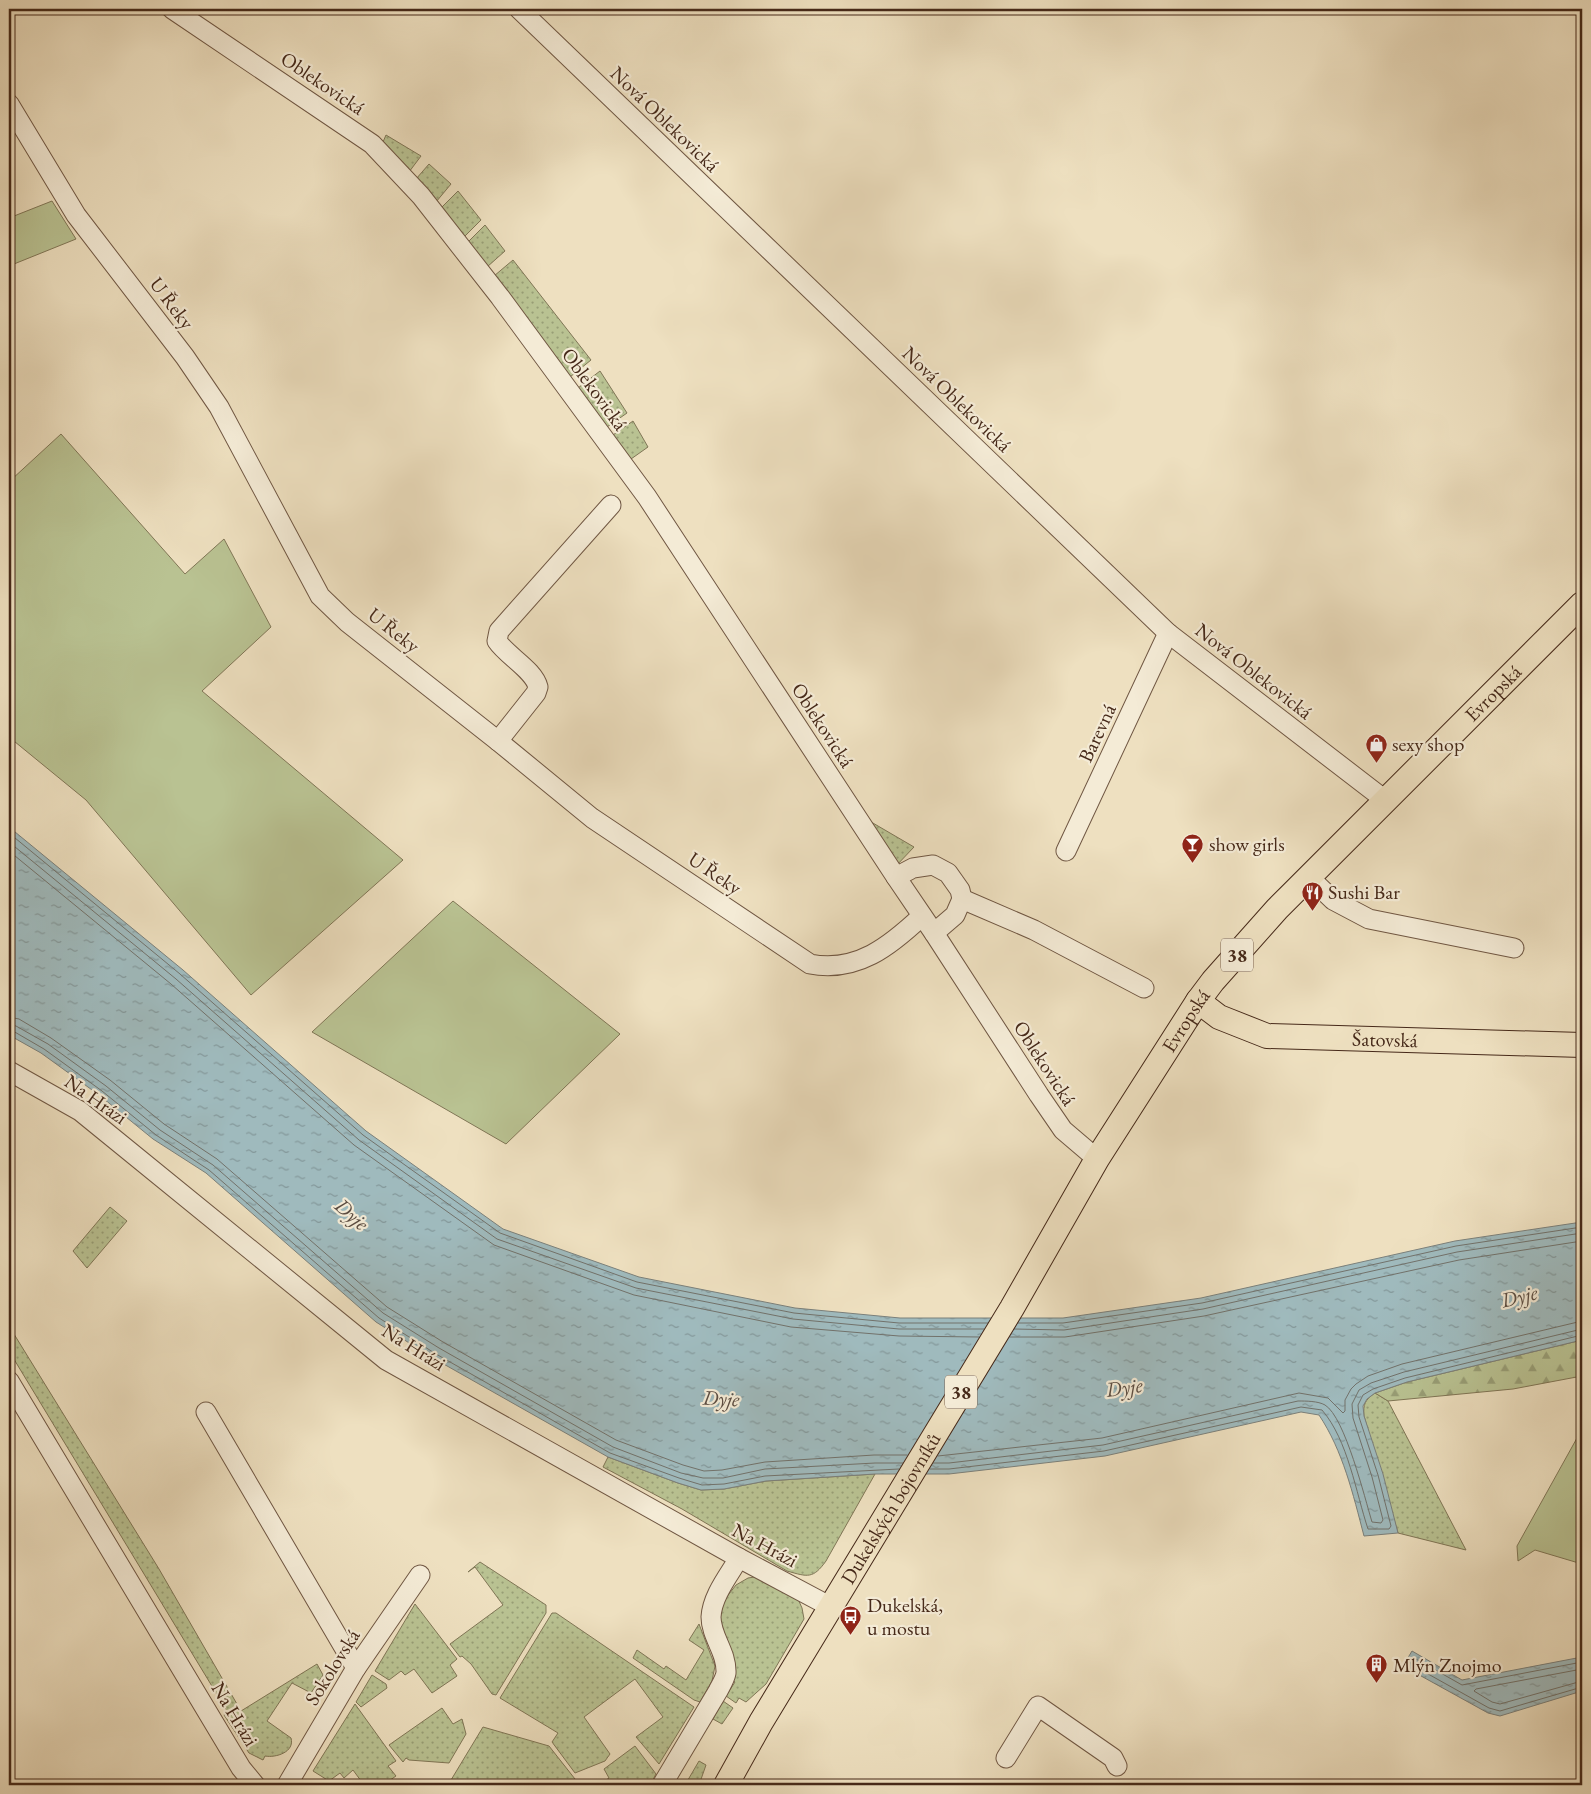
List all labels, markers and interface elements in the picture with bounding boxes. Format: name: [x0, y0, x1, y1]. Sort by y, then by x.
street label: Oblekovická: [276, 45, 370, 121]
street label: Nová Oblekovická: [605, 60, 725, 178]
street label: U Řeky: [144, 272, 200, 335]
street label: Nová Oblekovická: [897, 340, 1017, 458]
street label: Oblekovická: [556, 343, 634, 435]
street label: U Řeky: [363, 602, 425, 659]
street label: Nová Oblekovická: [1190, 617, 1318, 725]
street label: Evropská: [1459, 659, 1527, 727]
street label: Oblekovická: [786, 678, 860, 772]
street label: Barevná: [1072, 700, 1122, 766]
place label: sexy shop: [1392, 731, 1464, 757]
shop icon: sexy shop: [1364, 732, 1388, 763]
place label: show girls: [1209, 831, 1285, 857]
bar icon: show girls: [1181, 832, 1205, 863]
street label: U Řeky: [683, 846, 747, 900]
place label: Sushi Bar: [1328, 879, 1400, 905]
restaurant icon: Sushi Bar: [1300, 880, 1324, 911]
road number: 38: [1221, 938, 1253, 972]
street label: Evropská: [1156, 984, 1216, 1057]
street label: Oblekovická: [1008, 1016, 1082, 1110]
street label: Šatovská: [1352, 1025, 1418, 1053]
street label: Na Hrázi: [60, 1068, 132, 1130]
water label: Dyje: [328, 1191, 375, 1237]
water label: Dyje: [1497, 1278, 1541, 1314]
street label: Na Hrázi: [377, 1317, 451, 1377]
water label: Dyje: [1103, 1371, 1145, 1403]
road number: 38: [945, 1375, 977, 1408]
water label: Dyje: [701, 1384, 741, 1412]
street label: Dukelských bojovníků: [835, 1427, 947, 1589]
street label: Na Hrázi: [728, 1517, 802, 1573]
place label: Dukelská, u mostu: [867, 1592, 943, 1641]
bus stop icon: Dukelská, u mostu: [839, 1605, 863, 1636]
street label: Sokolovská: [298, 1624, 366, 1710]
place label: Mlýn Znojmo: [1393, 1652, 1502, 1678]
building icon: Mlýn Znojmo: [1365, 1653, 1389, 1684]
street label: Na Hrázi: [206, 1677, 264, 1751]

